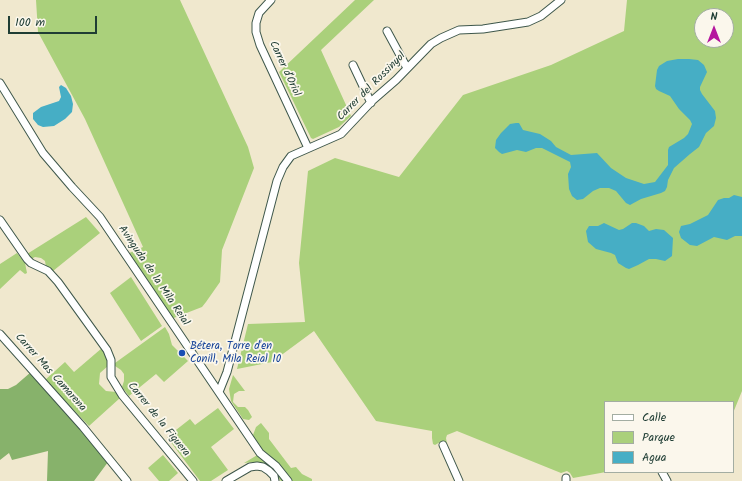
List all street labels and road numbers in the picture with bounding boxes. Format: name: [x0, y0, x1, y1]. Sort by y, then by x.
street label: Carrer d'Oriol: [265, 39, 303, 99]
street label: Carrer del Rossinyol: [335, 50, 409, 124]
street label: Avinguda de la Mila Reial: [115, 223, 191, 329]
street label: Carrer Mas Camarena: [12, 331, 88, 415]
street label: Carrer de la Figuera: [124, 380, 192, 460]

